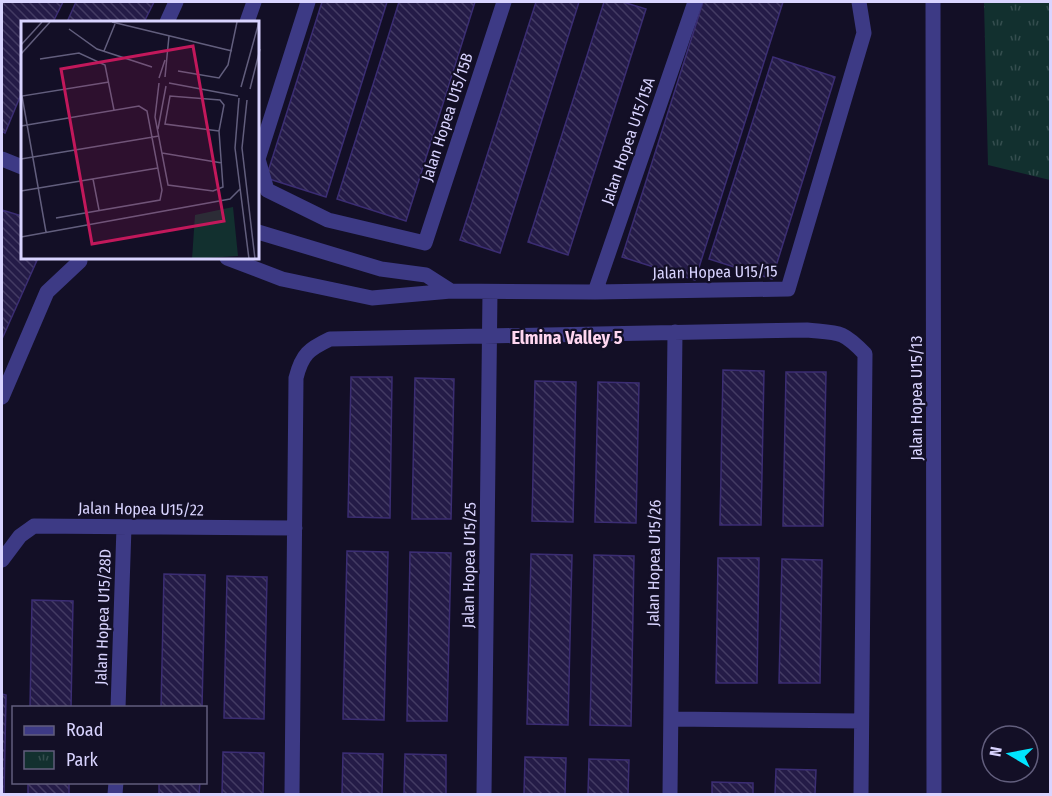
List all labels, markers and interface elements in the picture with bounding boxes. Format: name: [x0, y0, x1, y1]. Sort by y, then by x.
inset map: [21, 21, 260, 260]
street label: Jalan Hopea U15/15B: [417, 50, 477, 184]
street label: Jalan Hopea U15/15A: [597, 74, 659, 207]
street label: Jalan Hopea U15/15: [652, 261, 778, 283]
district label: Elmina Valley 5: [511, 327, 623, 349]
street label: Jalan Hopea U15/13: [907, 336, 926, 460]
street label: Jalan Hopea U15/22: [78, 498, 204, 520]
street label: Jalan Hopea U15/26: [643, 499, 665, 627]
street label: Jalan Hopea U15/25: [458, 502, 480, 628]
street label: Jalan Hopea U15/28D: [91, 549, 115, 685]
legend: [12, 706, 207, 784]
text: Road: [66, 719, 103, 741]
north arrow: [980, 724, 1040, 784]
text: N: [986, 745, 1006, 758]
text: Park: [66, 749, 99, 771]

